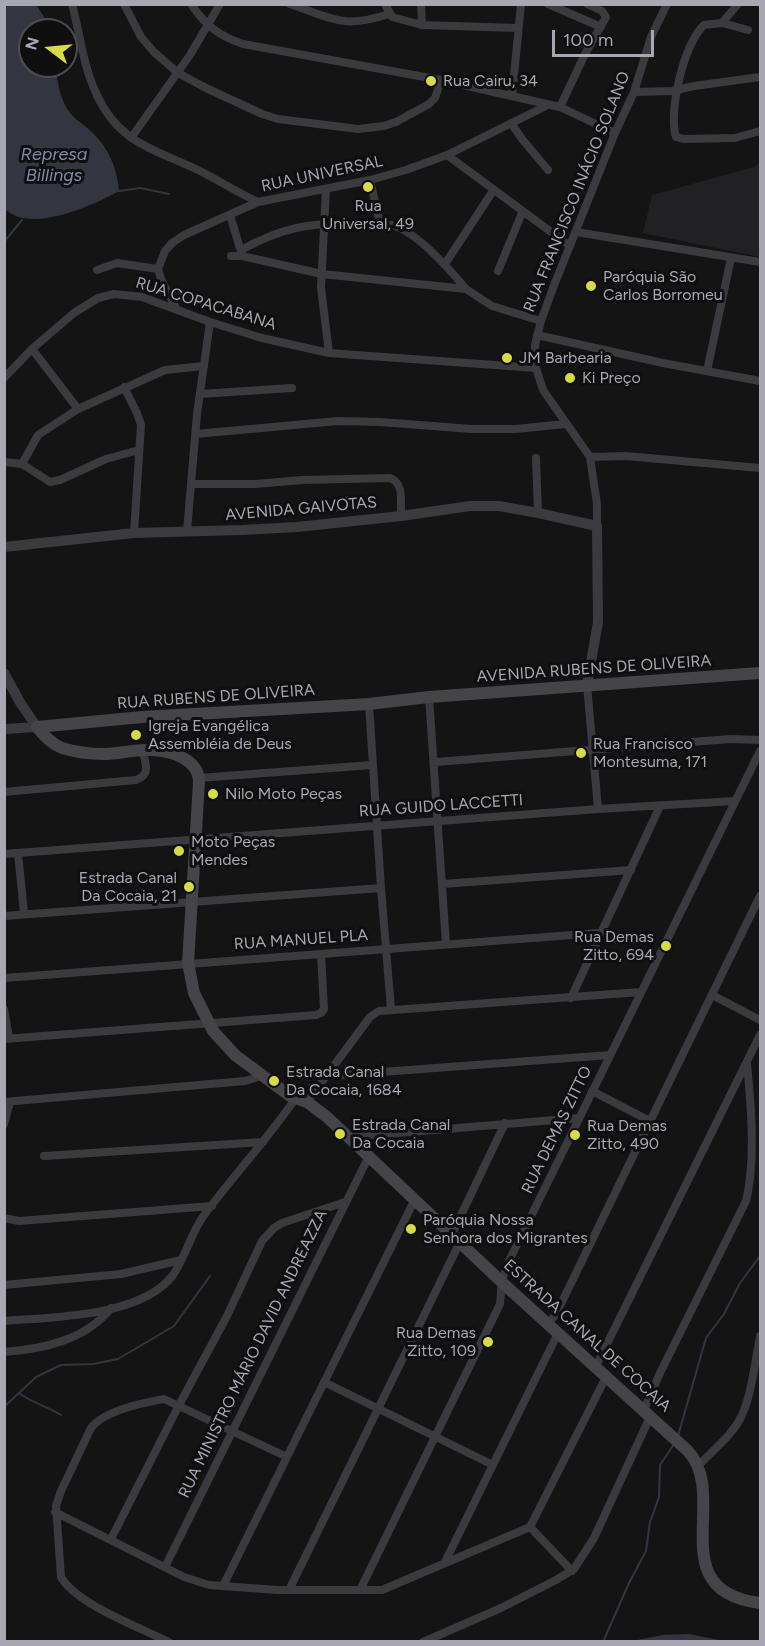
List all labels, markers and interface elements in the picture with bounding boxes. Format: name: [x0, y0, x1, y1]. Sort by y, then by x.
north arrow: [18, 18, 78, 78]
scale bar: [555, 18, 657, 56]
text: 100 m: [563, 29, 613, 51]
text: N: [21, 35, 43, 52]
street label: RUA FRANCISCO INÁCIO SOLANO: [520, 69, 634, 315]
place label: Rua Cairu, 34: [443, 71, 538, 91]
marker: Rua Cairu, 34: [424, 74, 438, 88]
water label: Represa Billings: [21, 144, 87, 186]
street label: RUA UNIVERSAL: [260, 152, 384, 196]
marker: Rua Universal, 49: [361, 180, 375, 194]
place label: Rua Universal, 49: [322, 196, 414, 234]
place label: Paróquia São Carlos Borromeu: [603, 267, 723, 305]
street label: RUA COPACABANA: [133, 273, 279, 335]
marker: Paróquia São Carlos Borromeu: [584, 279, 598, 293]
place label: JM Barbearia: [519, 348, 612, 368]
marker: JM Barbearia: [500, 351, 514, 365]
place label: Ki Preço: [582, 368, 641, 388]
marker: Ki Preço: [563, 371, 577, 385]
street label: AVENIDA GAIVOTAS: [224, 493, 378, 525]
street label: AVENIDA RUBENS DE OLIVEIRA: [476, 651, 712, 687]
street label: RUA RUBENS DE OLIVEIRA: [117, 681, 315, 713]
place label: Igreja Evangélica Assembléia de Deus: [148, 716, 292, 754]
marker: Igreja Evangélica Assembléia de Deus: [129, 728, 143, 742]
place label: Rua Francisco Montesuma, 171: [593, 734, 707, 772]
marker: Rua Francisco Montesuma, 171: [574, 746, 588, 760]
place label: Nilo Moto Peças: [225, 784, 342, 804]
marker: Nilo Moto Peças: [206, 787, 220, 801]
street label: RUA GUIDO LACCETTI: [358, 791, 524, 821]
place label: Moto Peças Mendes: [191, 832, 275, 870]
marker: Moto Peças Mendes: [172, 844, 186, 858]
place label: Estrada Canal Da Cocaia, 21: [79, 868, 177, 906]
marker: Estrada Canal Da Cocaia, 21: [182, 880, 196, 894]
street label: RUA MANUEL PLA: [233, 926, 369, 954]
place label: Rua Demas Zitto, 694: [574, 927, 654, 965]
marker: Rua Demas Zitto, 694: [659, 939, 673, 953]
place label: Estrada Canal Da Cocaia, 1684: [286, 1062, 402, 1100]
street label: RUA DEMAS ZITTO: [518, 1063, 596, 1197]
marker: Estrada Canal Da Cocaia, 1684: [267, 1074, 281, 1088]
place label: Estrada Canal Da Cocaia: [352, 1115, 450, 1153]
place label: Rua Demas Zitto, 490: [587, 1116, 667, 1154]
marker: Estrada Canal Da Cocaia: [333, 1127, 347, 1141]
marker: Rua Demas Zitto, 490: [568, 1128, 582, 1142]
street label: RUA MINISTRO MÁRIO DAVID ANDREAZZA: [175, 1207, 331, 1501]
place label: Paróquia Nossa Senhora dos Migrantes: [423, 1210, 588, 1248]
marker: Paróquia Nossa Senhora dos Migrantes: [404, 1222, 418, 1236]
street label: ESTRADA CANAL DE COCAIA: [499, 1256, 675, 1416]
place label: Rua Demas Zitto, 109: [396, 1323, 476, 1361]
marker: Rua Demas Zitto, 109: [481, 1335, 495, 1349]

